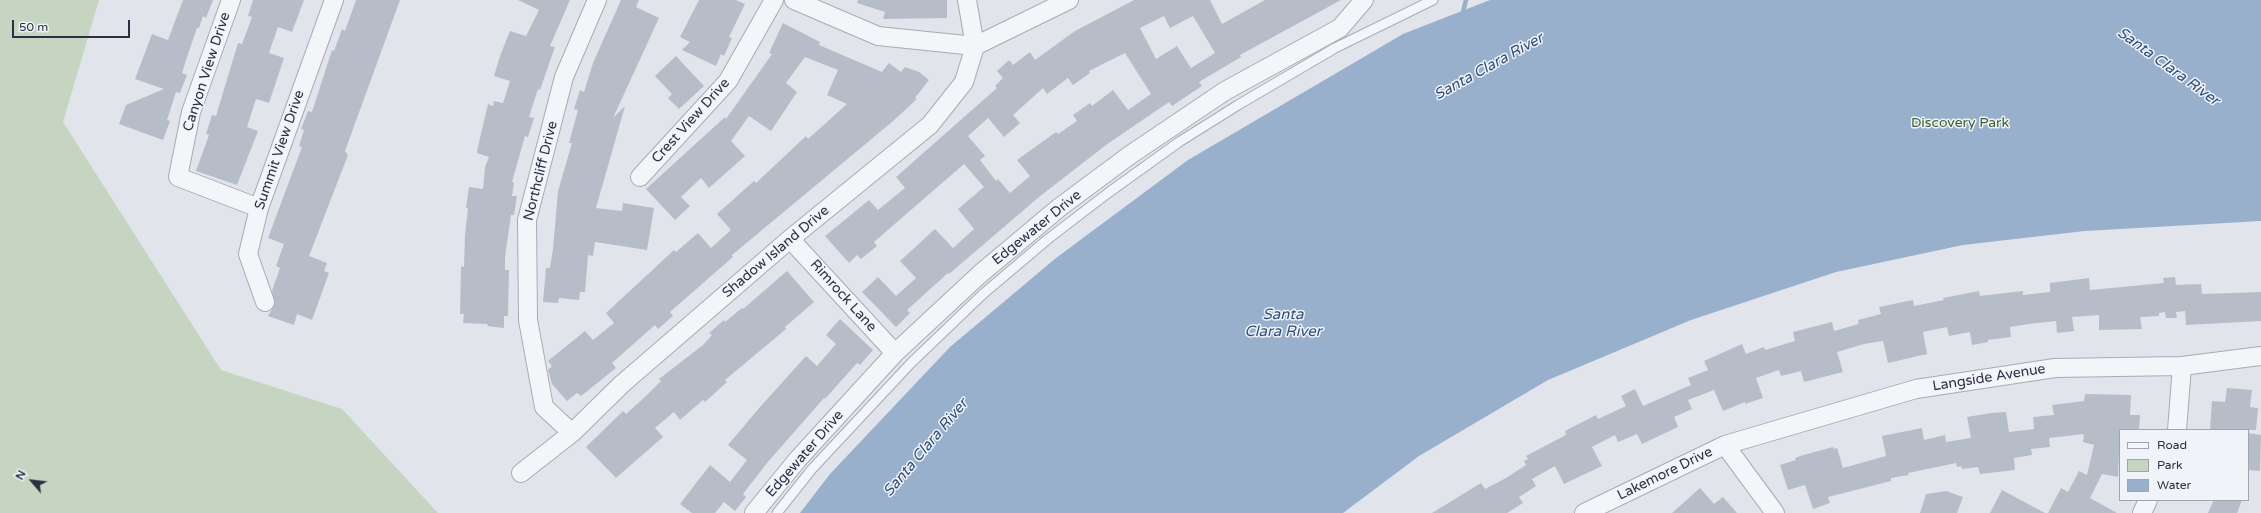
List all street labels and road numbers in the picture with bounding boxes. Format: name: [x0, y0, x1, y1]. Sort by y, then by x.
street label: Canyon View Drive: [180, 10, 234, 134]
street label: Crest View Drive: [648, 75, 734, 167]
street label: Summit View Drive: [252, 88, 308, 212]
street label: Northcliff Drive: [520, 119, 562, 223]
street label: Edgewater Drive: [989, 187, 1085, 269]
street label: Shadow Island Drive: [719, 202, 833, 302]
street label: Rimrock Lane: [806, 257, 880, 335]
street label: Langside Avenue: [1931, 361, 2047, 395]
street label: Edgewater Drive: [763, 407, 847, 501]
street label: Lakemore Drive: [1615, 444, 1715, 504]

